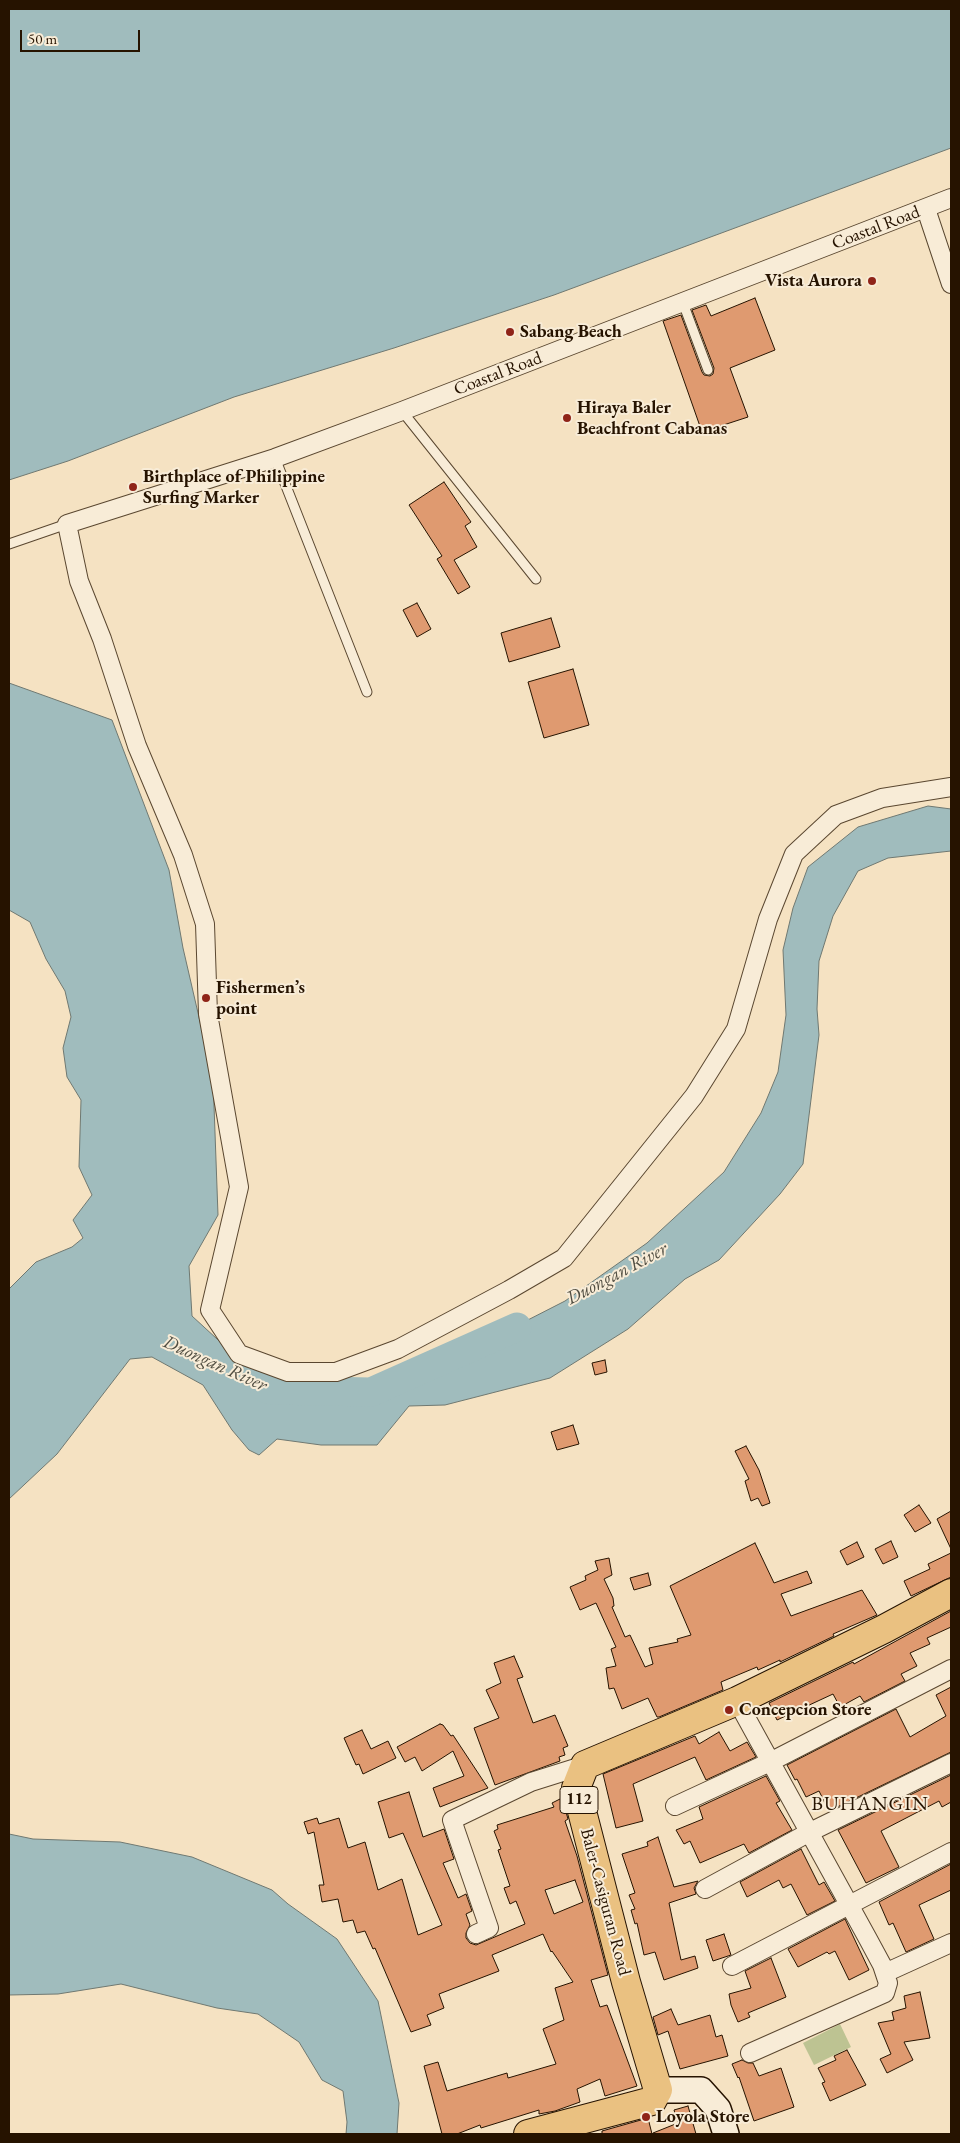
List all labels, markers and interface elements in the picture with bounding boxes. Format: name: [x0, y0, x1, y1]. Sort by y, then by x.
scale bar: [22, 20, 142, 52]
text: 50 m: [28, 29, 57, 48]
street label: Coastal Road: [829, 201, 923, 255]
place label: Vista Aurora: [765, 270, 862, 292]
marker: Vista Aurora: [866, 275, 878, 287]
place label: Sabang Beach: [520, 321, 622, 343]
marker: Sabang Beach: [504, 326, 516, 338]
street label: Coastal Road: [451, 347, 545, 401]
place label: Hiraya Baler Beachfront Cabanas: [577, 397, 727, 439]
marker: Hiraya Baler Beachfront Cabanas: [561, 412, 573, 424]
place label: Birthplace of Philippine Surfing Marker: [143, 466, 325, 508]
marker: Birthplace of Philippine Surfing Marker: [127, 481, 139, 493]
place label: Fishermen’s point: [216, 977, 305, 1020]
marker: Fishermen’s point: [200, 992, 212, 1004]
water label: Duongan River: [563, 1238, 671, 1310]
water label: Duongan River: [160, 1331, 270, 1397]
place label: Concepcion Store: [739, 1699, 871, 1721]
marker: Concepcion Store: [723, 1704, 735, 1716]
road number: 112: [560, 1786, 598, 1814]
district label: BUHANGIN: [810, 1793, 930, 1817]
street label: Baler-Casiguran Road: [575, 1826, 635, 1978]
place label: Loyola Store: [656, 2106, 749, 2128]
marker: Loyola Store: [640, 2111, 652, 2123]

